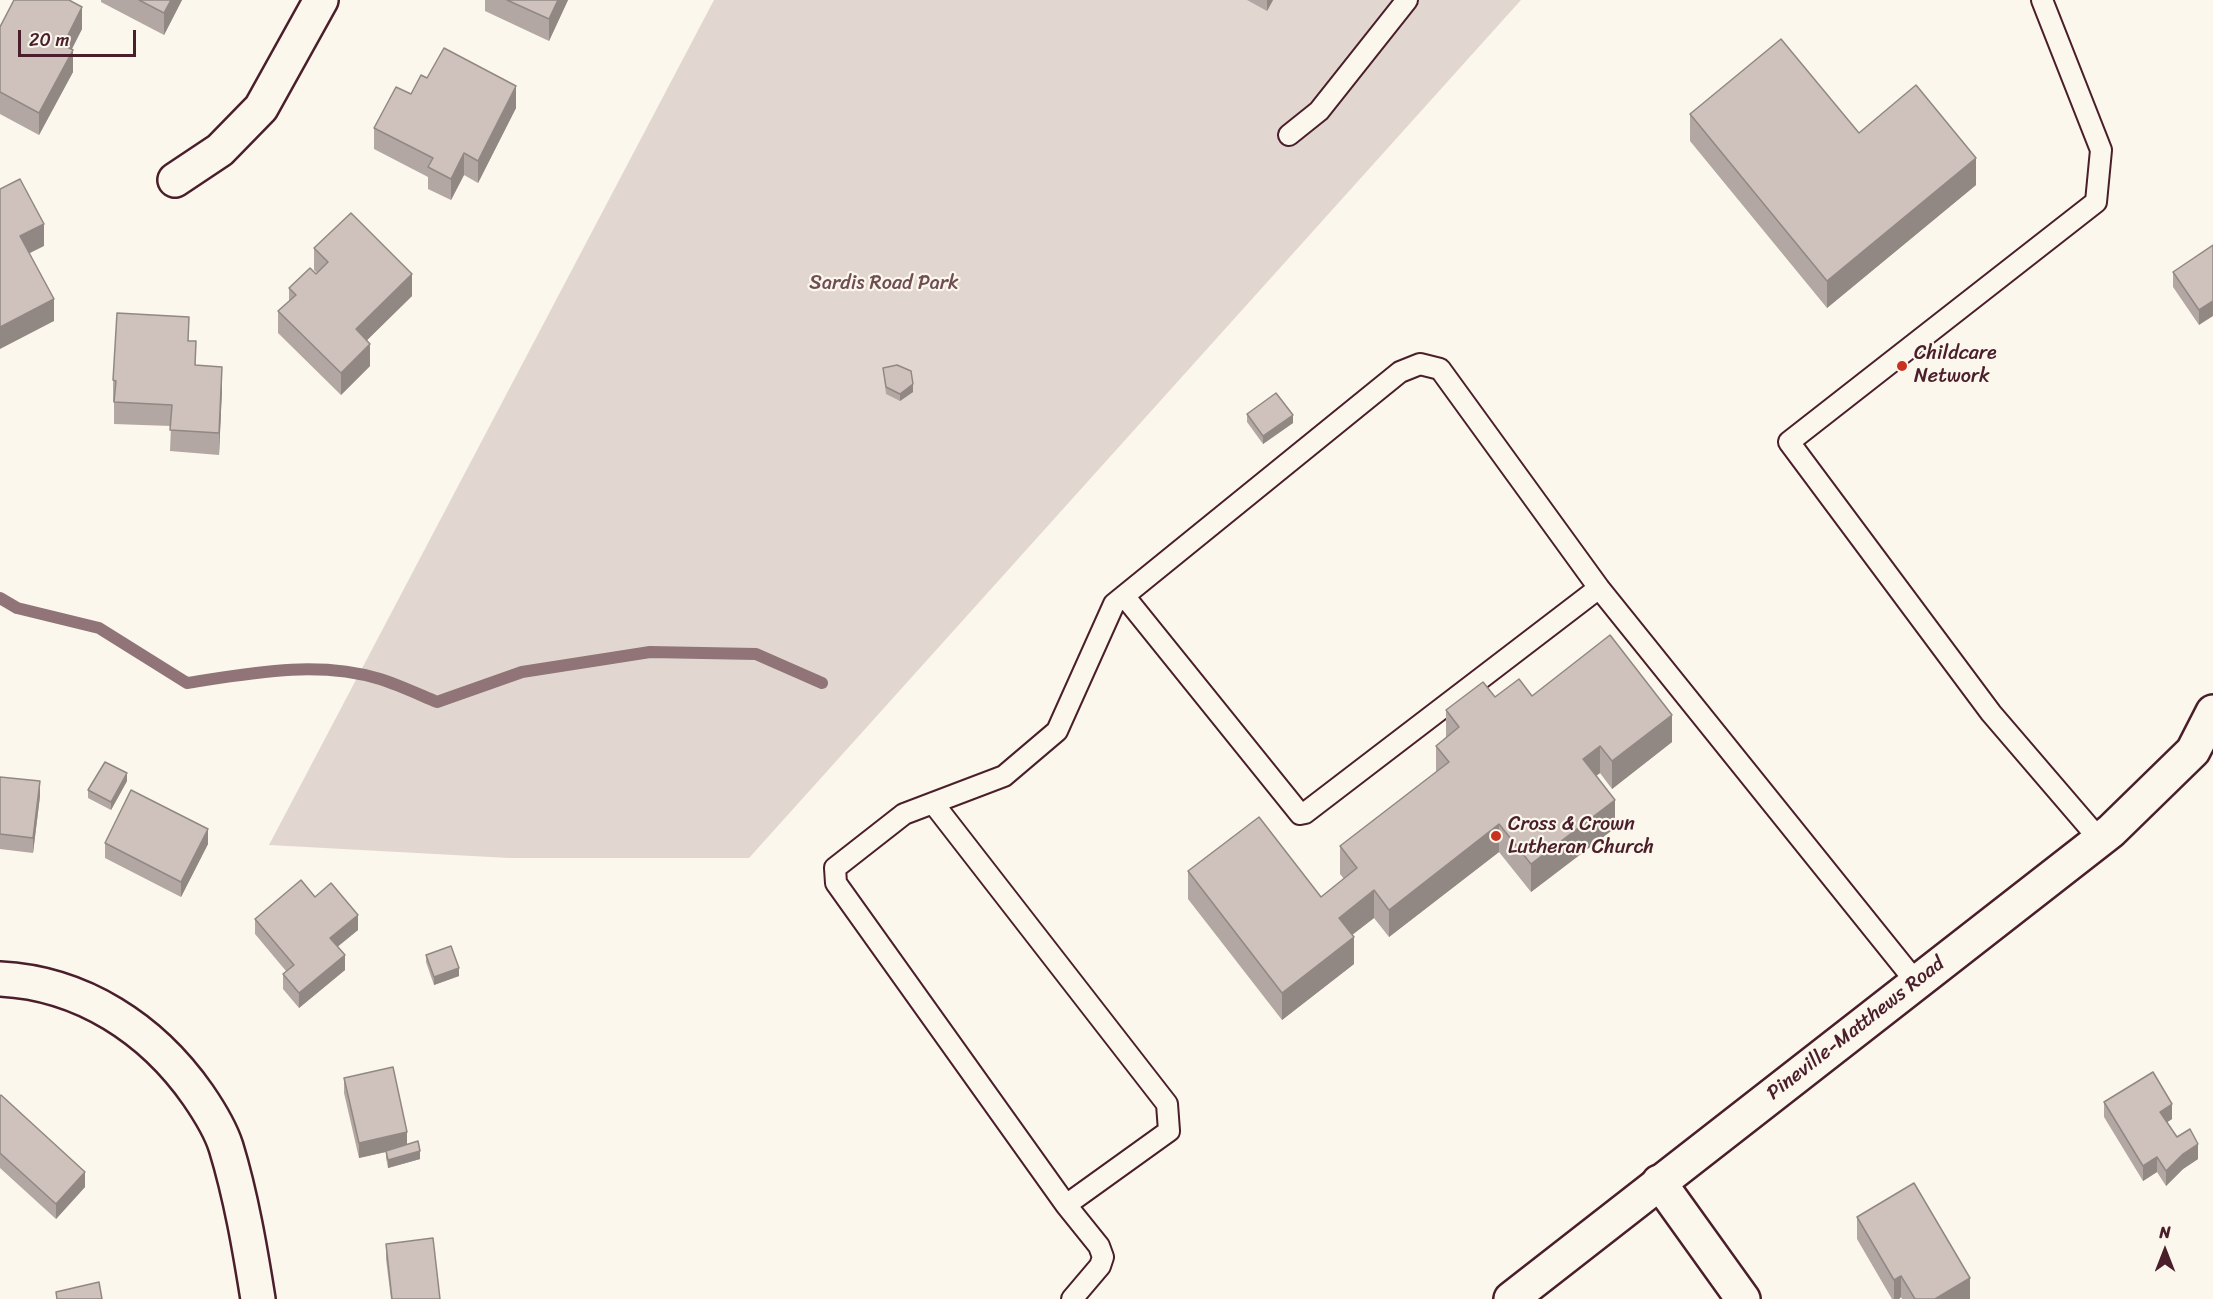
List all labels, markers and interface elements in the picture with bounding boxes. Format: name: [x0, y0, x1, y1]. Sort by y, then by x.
scale bar: [21, 18, 140, 56]
text: 20 m: [29, 24, 69, 56]
park label: Sardis Road Park: [809, 272, 959, 296]
place label: Childcare Network: [1914, 342, 1997, 389]
marker: Childcare Network: [1895, 359, 1909, 373]
place label: Cross & Crown Lutheran Church: [1508, 813, 1654, 860]
marker: Cross & Crown Lutheran Church: [1489, 829, 1503, 843]
street label: Pineville-Matthews Road: [1762, 952, 1950, 1106]
text: N: [2159, 1218, 2171, 1247]
north arrow: [2135, 1221, 2195, 1281]

